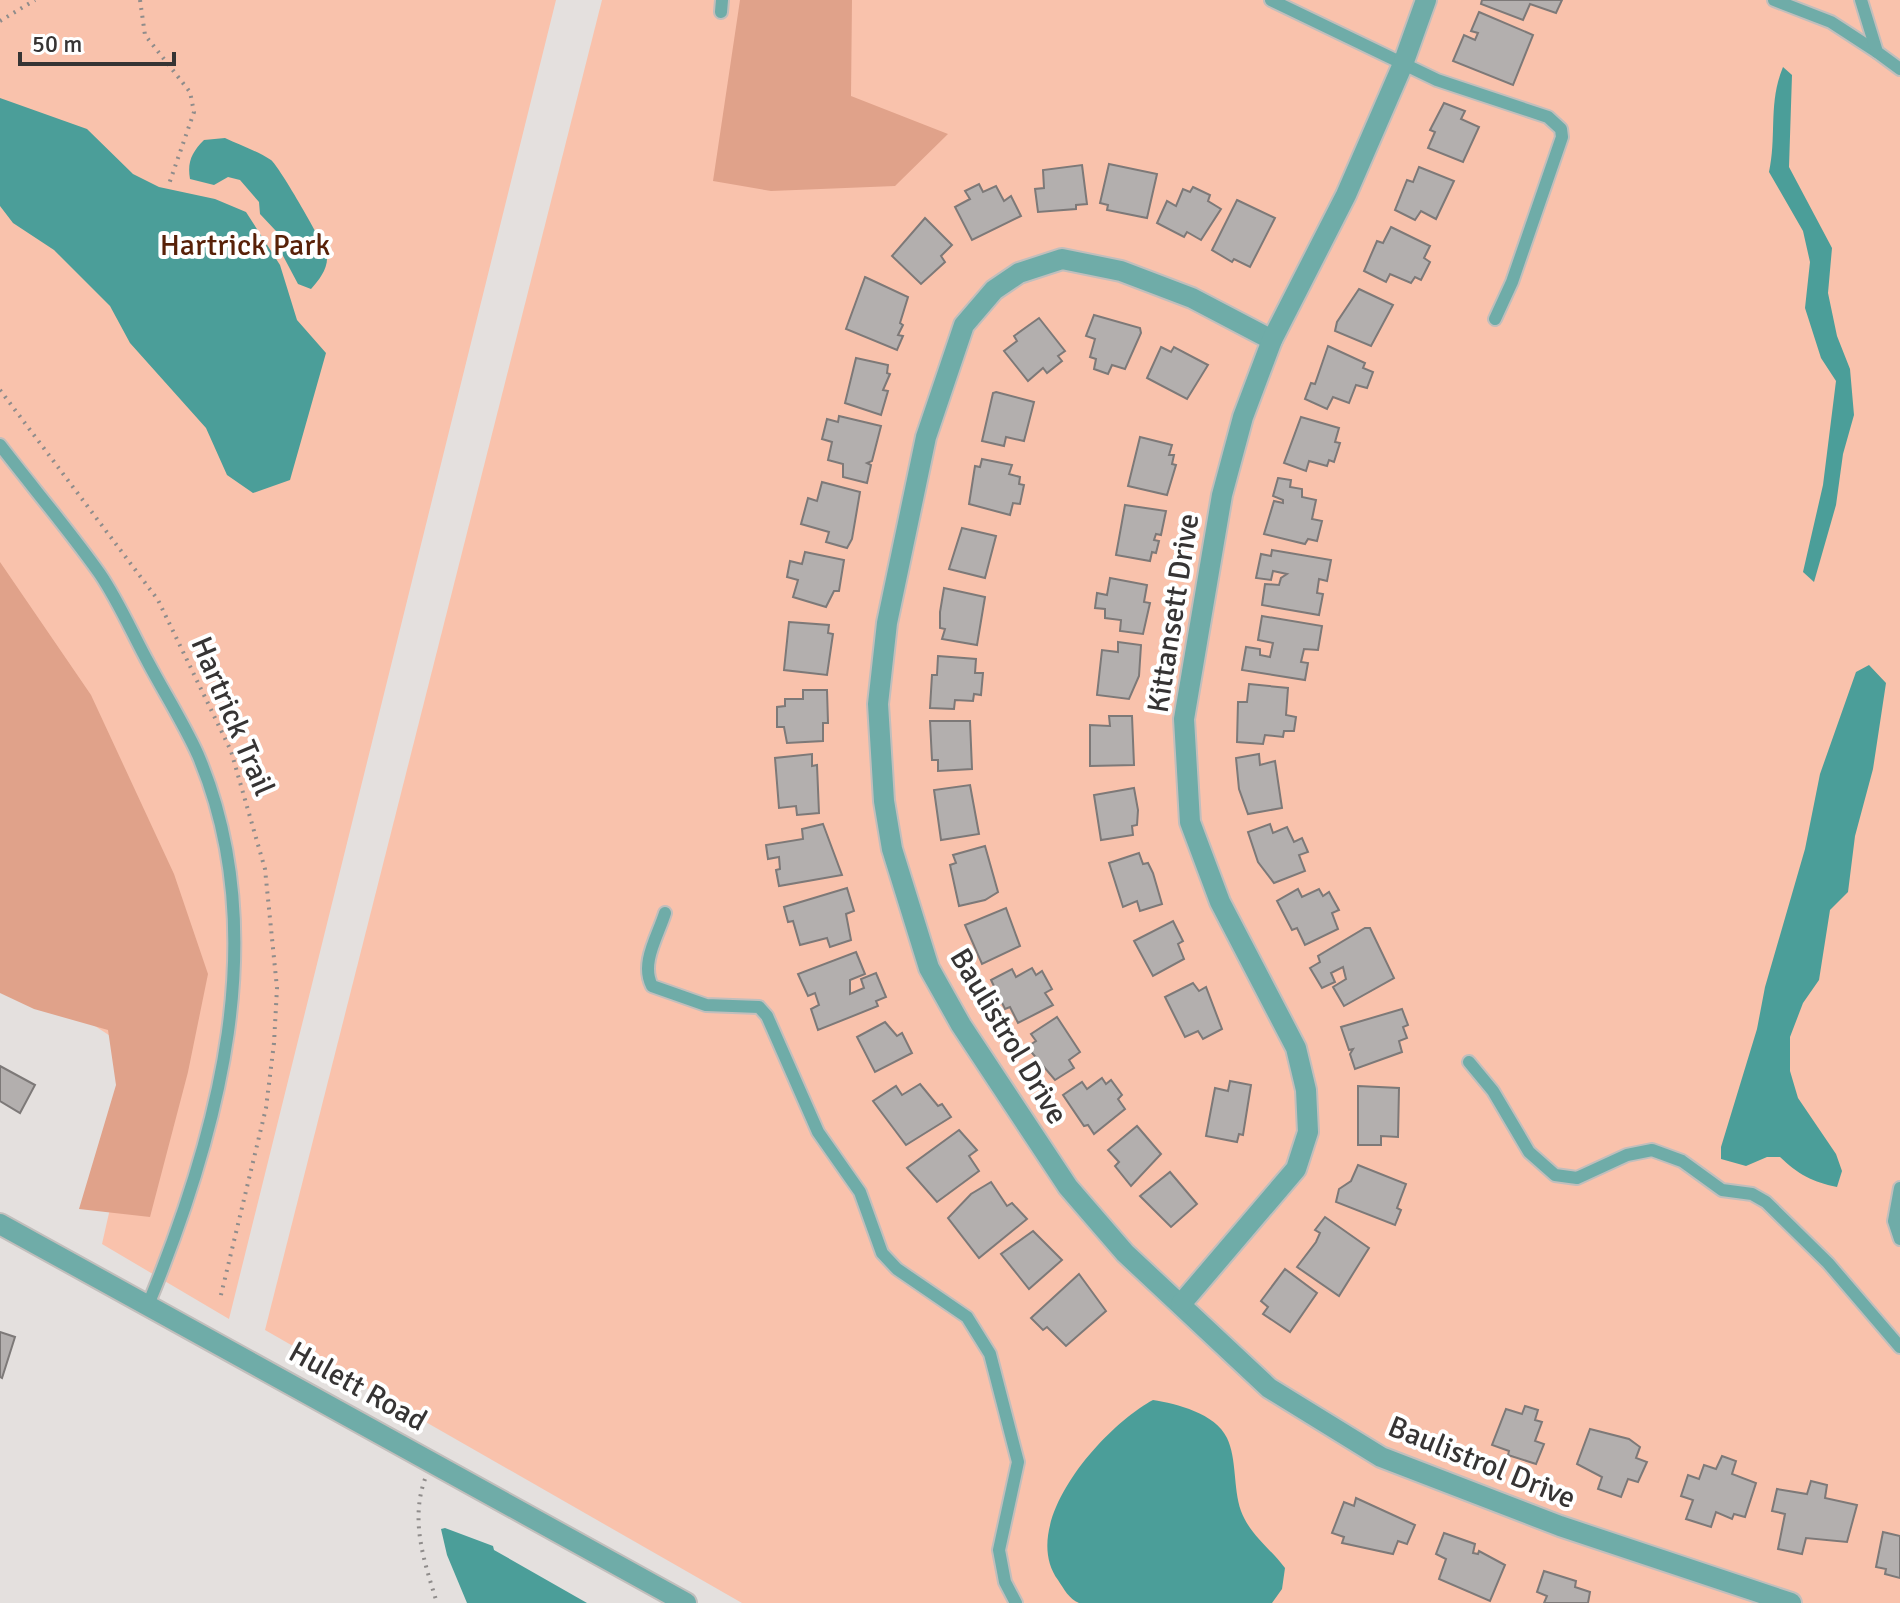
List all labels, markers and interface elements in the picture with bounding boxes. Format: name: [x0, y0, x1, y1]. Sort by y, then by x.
scale bar: [20, 16, 174, 66]
text: 50 m: [32, 29, 82, 59]
park label: Hartrick Park: [160, 227, 330, 264]
street label: Kittansett Drive: [1139, 511, 1208, 715]
street label: Hartrick Trail: [182, 631, 283, 801]
street label: Baulistrol Drive: [942, 942, 1076, 1131]
street label: Hulett Road: [282, 1333, 433, 1439]
street label: Baulistrol Drive: [1383, 1408, 1581, 1517]

